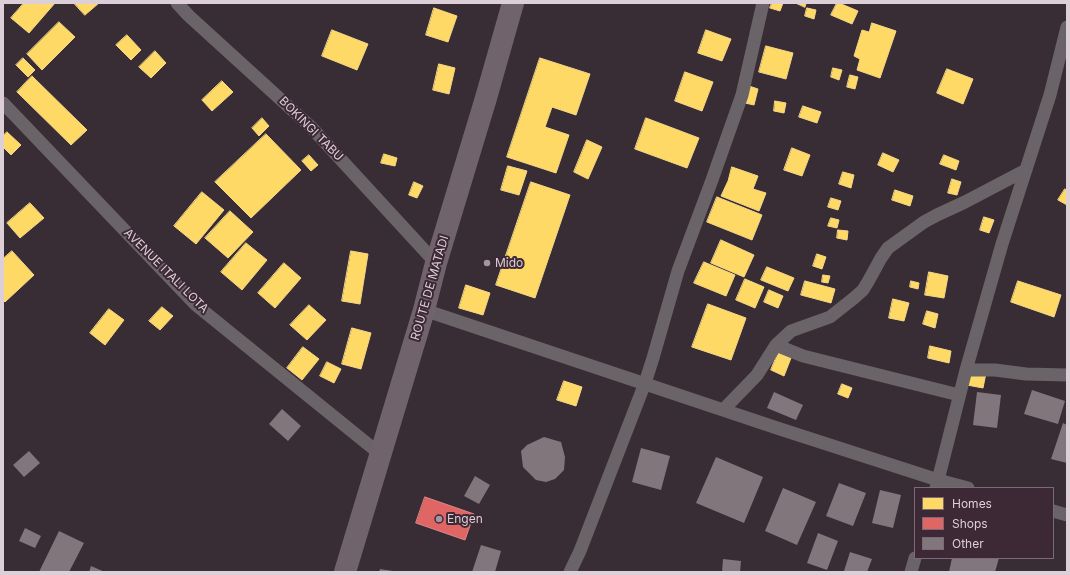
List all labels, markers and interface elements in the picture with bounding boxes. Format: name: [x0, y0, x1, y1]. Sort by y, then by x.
street label: BOKINGI TABU: [276, 94, 346, 164]
street label: AVENUE ITALI LOTA: [121, 226, 211, 316]
street label: ROUTE DE MATADI: [408, 234, 452, 342]
place label: Mido: [495, 256, 523, 270]
marker: Mido: [482, 258, 492, 268]
legend: [914, 487, 1054, 559]
text: Homes: [952, 496, 992, 511]
place label: Engen: [447, 512, 483, 526]
marker: Engen: [434, 514, 444, 524]
text: Shops: [952, 516, 988, 531]
text: Other: [952, 536, 984, 551]

